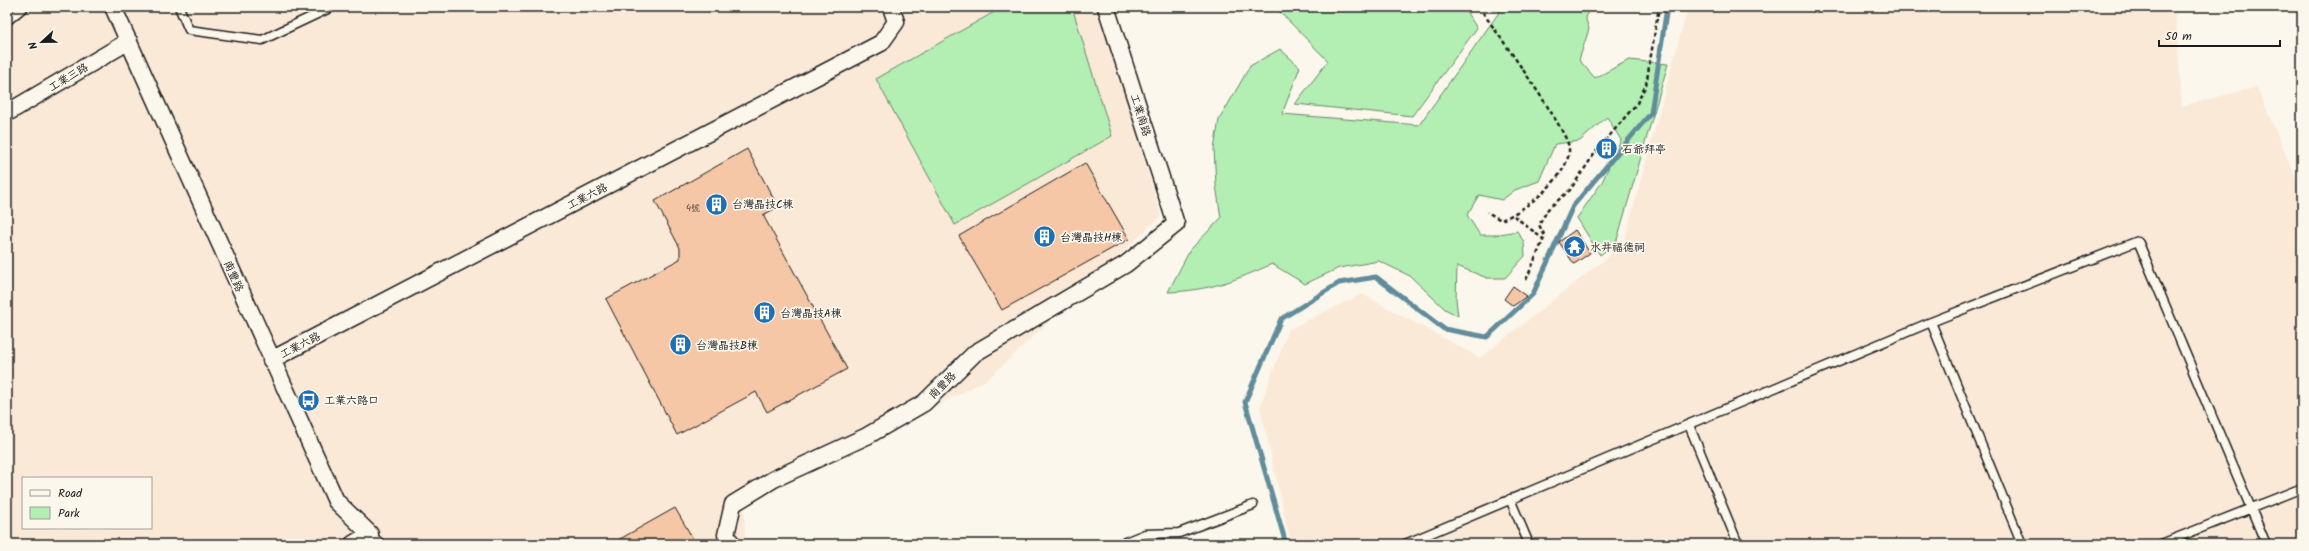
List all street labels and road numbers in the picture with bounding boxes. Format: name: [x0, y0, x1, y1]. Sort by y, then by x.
street label: 工業三路: [45, 59, 92, 97]
street label: 工業南路: [1125, 92, 1155, 139]
street label: 工業六路: [564, 179, 611, 215]
street label: 南豐路: [218, 258, 248, 295]
street label: 工業六路: [277, 328, 324, 364]
street label: 南豐路: [925, 368, 961, 404]

